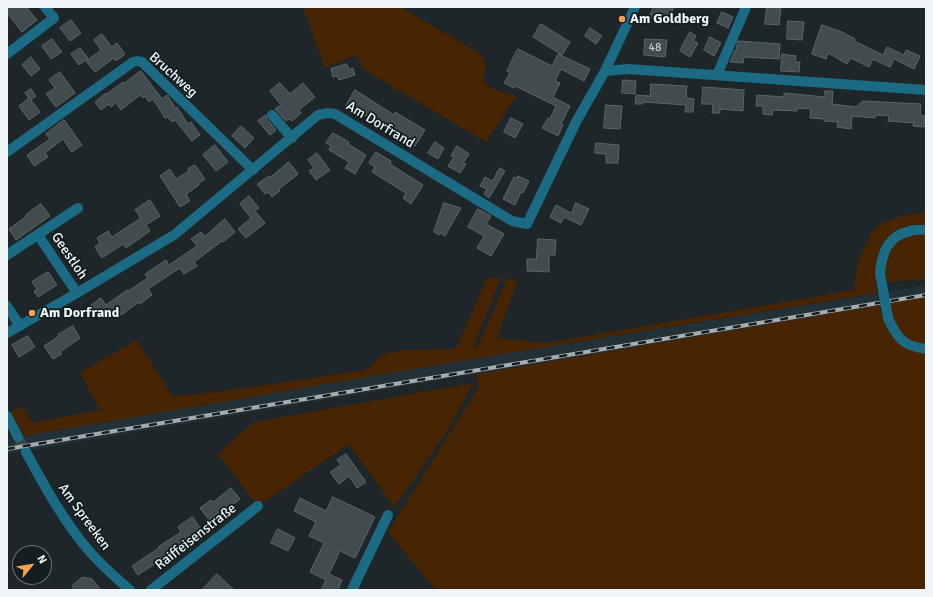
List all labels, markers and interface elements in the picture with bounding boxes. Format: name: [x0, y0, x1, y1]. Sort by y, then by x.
place label: Am Goldberg: [630, 11, 709, 27]
marker: Am Goldberg: [617, 14, 627, 24]
house number: 48: [649, 41, 661, 55]
street label: Bruchweg: [145, 49, 201, 101]
street label: Am Dorfrand: [343, 98, 417, 152]
street label: Geestloh: [47, 229, 91, 283]
place label: Am Dorfrand: [40, 305, 119, 321]
marker: Am Dorfrand: [27, 308, 37, 318]
street label: Am Spreeken: [54, 480, 114, 554]
street label: Raiffeisenstraße: [152, 500, 240, 574]
north arrow: [12, 545, 52, 585]
text: N: [34, 553, 50, 566]

